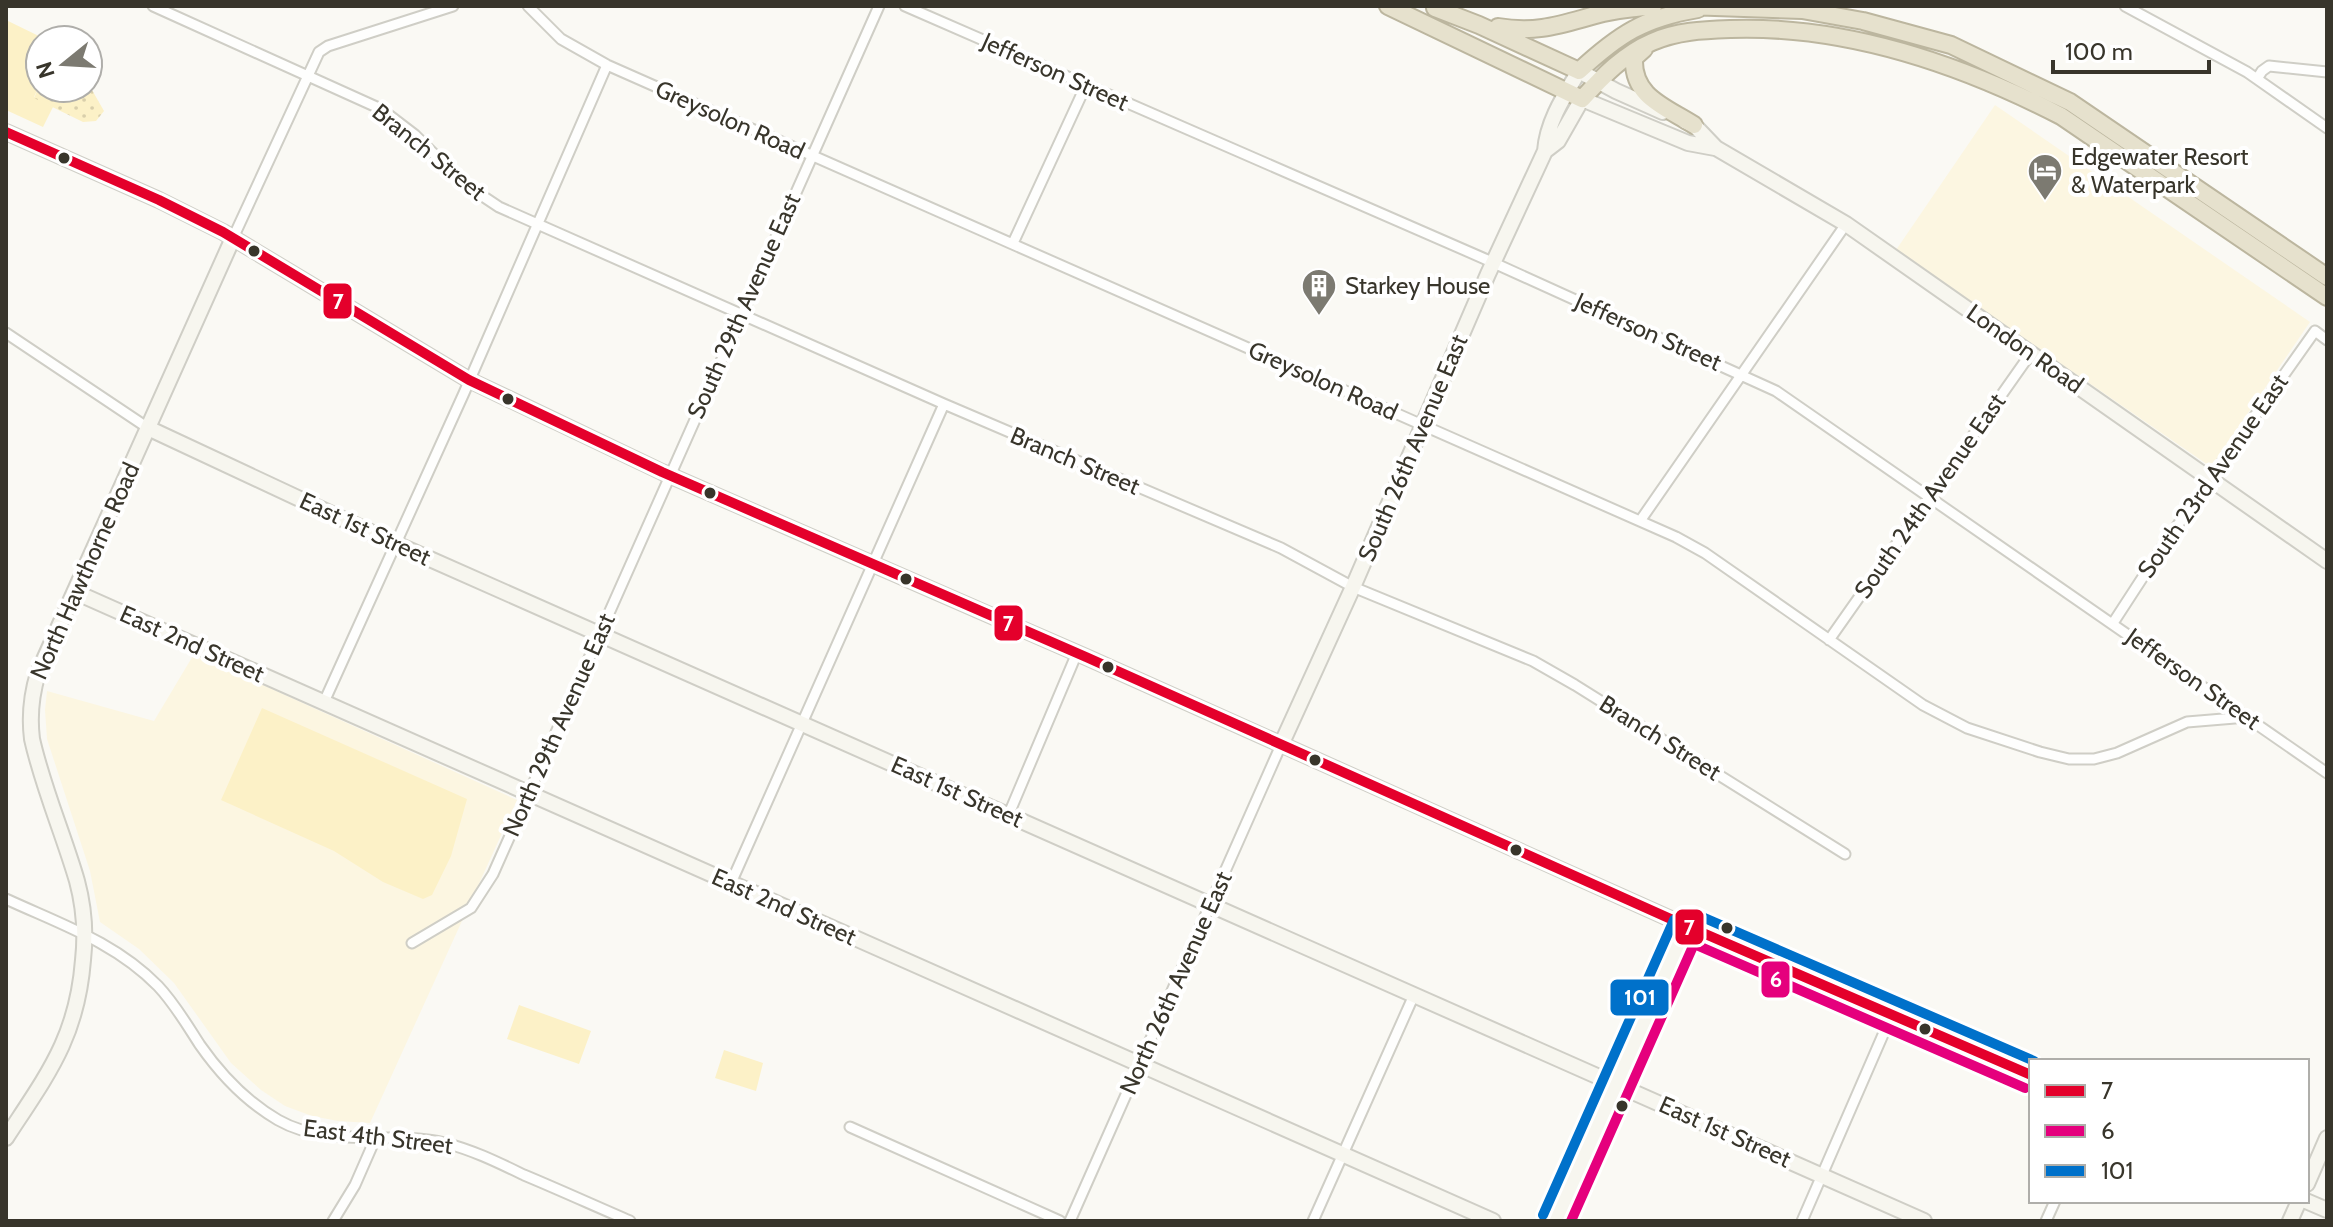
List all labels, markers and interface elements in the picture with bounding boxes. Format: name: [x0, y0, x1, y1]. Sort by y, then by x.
north arrow: [24, 24, 104, 104]
scale bar: [2053, 24, 2209, 74]
street label: Jefferson Street: [977, 26, 1133, 117]
text: 100 m: [2065, 37, 2133, 66]
text: N: [30, 58, 61, 82]
street label: Greysolon Road: [651, 74, 809, 165]
street label: Branch Street: [367, 97, 492, 206]
place label: Edgewater Resort & Waterpark: [2071, 142, 2248, 199]
unlabelled marker: [56, 150, 72, 166]
hotel icon: Edgewater Resort & Waterpark: [2026, 152, 2064, 202]
street label: South 29th Avenue East: [681, 189, 806, 423]
unlabelled marker: [246, 243, 262, 259]
building icon: Starkey House: [1300, 267, 1338, 317]
place label: Starkey House: [1345, 271, 1490, 300]
line badge: 7: [322, 282, 353, 320]
street label: Jefferson Street: [1570, 286, 1726, 377]
text: 7: [332, 288, 344, 315]
street label: London Road: [1961, 298, 2089, 399]
street label: South 26th Avenue East: [1352, 330, 1473, 565]
street label: Greysolon Road: [1244, 335, 1402, 426]
street label: South 23rd Avenue East: [2131, 368, 2294, 583]
street label: South 24th Avenue East: [1848, 388, 2011, 604]
unlabelled marker: [500, 391, 516, 407]
street label: Branch Street: [1006, 420, 1144, 501]
street label: North Hawthorne Road: [24, 458, 145, 684]
unlabelled marker: [702, 485, 718, 501]
street label: East 1st Street: [295, 486, 435, 572]
unlabelled marker: [898, 571, 914, 587]
street label: East 2nd Street: [116, 599, 269, 688]
line badge: 7: [993, 604, 1024, 642]
street label: North 29th Avenue East: [496, 609, 621, 841]
text: 7: [1002, 610, 1014, 637]
street label: Jefferson Street: [2120, 621, 2266, 736]
unlabelled marker: [1100, 659, 1116, 675]
street label: Branch Street: [1594, 689, 1726, 786]
street label: East 1st Street: [887, 750, 1028, 833]
unlabelled marker: [1307, 752, 1323, 768]
unlabelled marker: [1508, 842, 1524, 858]
street label: East 2nd Street: [708, 862, 861, 951]
street label: North 26th Avenue East: [1113, 867, 1238, 1099]
line badge: 7: [1674, 908, 1705, 946]
text: 7: [1683, 914, 1695, 941]
unlabelled marker: [1719, 920, 1735, 936]
line badge: 6: [1760, 960, 1791, 999]
text: 6: [1770, 966, 1782, 993]
line badge: 101: [1609, 978, 1670, 1017]
text: 101: [1624, 984, 1656, 1011]
unlabelled marker: [1917, 1021, 1933, 1037]
legend: [2029, 1059, 2309, 1203]
text: 7: [2101, 1076, 2113, 1105]
street label: East 1st Street: [1655, 1090, 1796, 1173]
unlabelled marker: [1614, 1098, 1630, 1114]
street label: East 4th Street: [302, 1113, 454, 1160]
text: 6: [2101, 1116, 2115, 1145]
text: 101: [2101, 1156, 2133, 1185]

